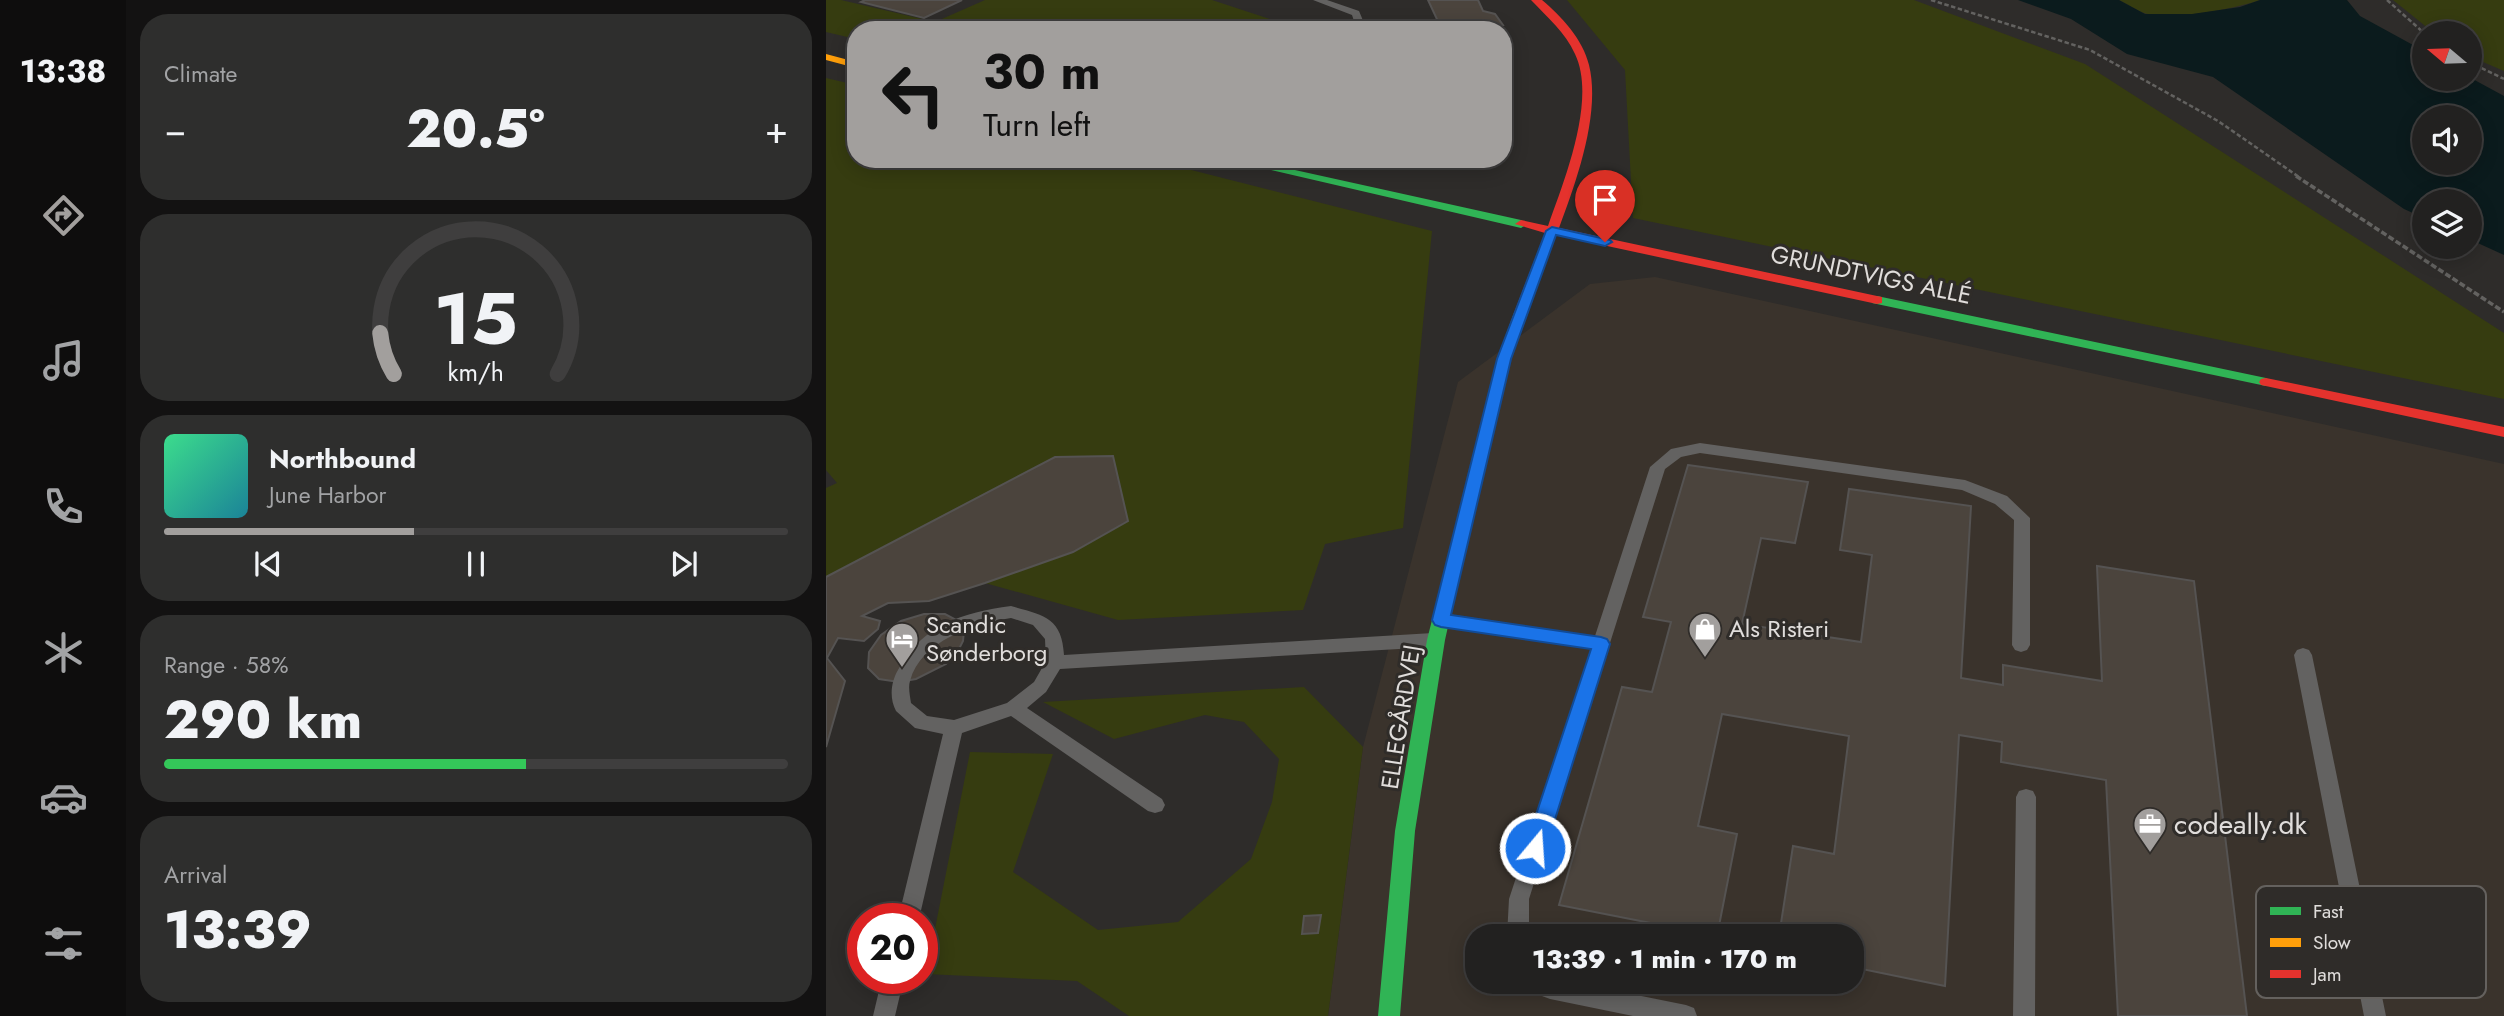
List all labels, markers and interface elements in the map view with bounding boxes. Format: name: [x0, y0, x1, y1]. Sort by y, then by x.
north arrow: [2412, 21, 2482, 91]
map controls: [2412, 21, 2482, 259]
text: 30 m: [983, 37, 1101, 107]
text: 13:38: [20, 48, 106, 94]
icon: left: [868, 49, 959, 140]
text: Climate: [164, 57, 237, 91]
text: 20.5°: [406, 91, 545, 167]
text: −: [164, 102, 186, 157]
text: +: [765, 102, 788, 157]
text: Turn left: [983, 102, 1090, 148]
button: sound: [2412, 105, 2482, 175]
pin: [1575, 170, 1635, 242]
icon: arrive: [1586, 181, 1624, 219]
button: layers: [2412, 189, 2482, 259]
icon: directions: [39, 191, 88, 240]
street label: GRUNDTVIGS ALLÉ: [1767, 236, 1975, 313]
text: 15: [434, 266, 518, 371]
icon: music: [39, 336, 88, 385]
text: km/h: [448, 353, 504, 389]
text: Northbound: [269, 440, 416, 478]
text: June Harbor: [269, 478, 386, 512]
icon: phone: [39, 482, 88, 531]
icon: previous: [249, 545, 287, 583]
icon: pause: [457, 545, 495, 583]
icon: next: [665, 545, 703, 583]
place label: Scandic Sønderborg: [926, 607, 1047, 670]
shop icon: Als Risteri: [1686, 610, 1724, 659]
place label: Als Risteri: [1729, 611, 1829, 646]
hotel icon: Scandic Sønderborg: [883, 620, 921, 669]
icon: climate: [39, 628, 88, 677]
street label: ELLEGÅRDVEJ: [1372, 642, 1429, 792]
text: Range · 58%: [164, 648, 288, 682]
text: 290 km: [164, 682, 362, 758]
icon: car: [39, 773, 88, 822]
place label: codeally.dk: [2174, 804, 2307, 845]
office icon: codeally.dk: [2131, 805, 2169, 854]
position arrow: [1498, 811, 1572, 885]
text: Arrival: [164, 858, 227, 892]
legend: [2256, 886, 2486, 998]
text: 13:39: [164, 892, 312, 968]
text: Fast: [2313, 898, 2344, 925]
speed limit sign: 20: [847, 903, 938, 994]
icon: filters: [39, 919, 88, 968]
text: Slow: [2313, 929, 2351, 956]
text: 13:39 · 1 min · 170 m: [1532, 940, 1797, 978]
text: Jam: [2310, 961, 2342, 988]

